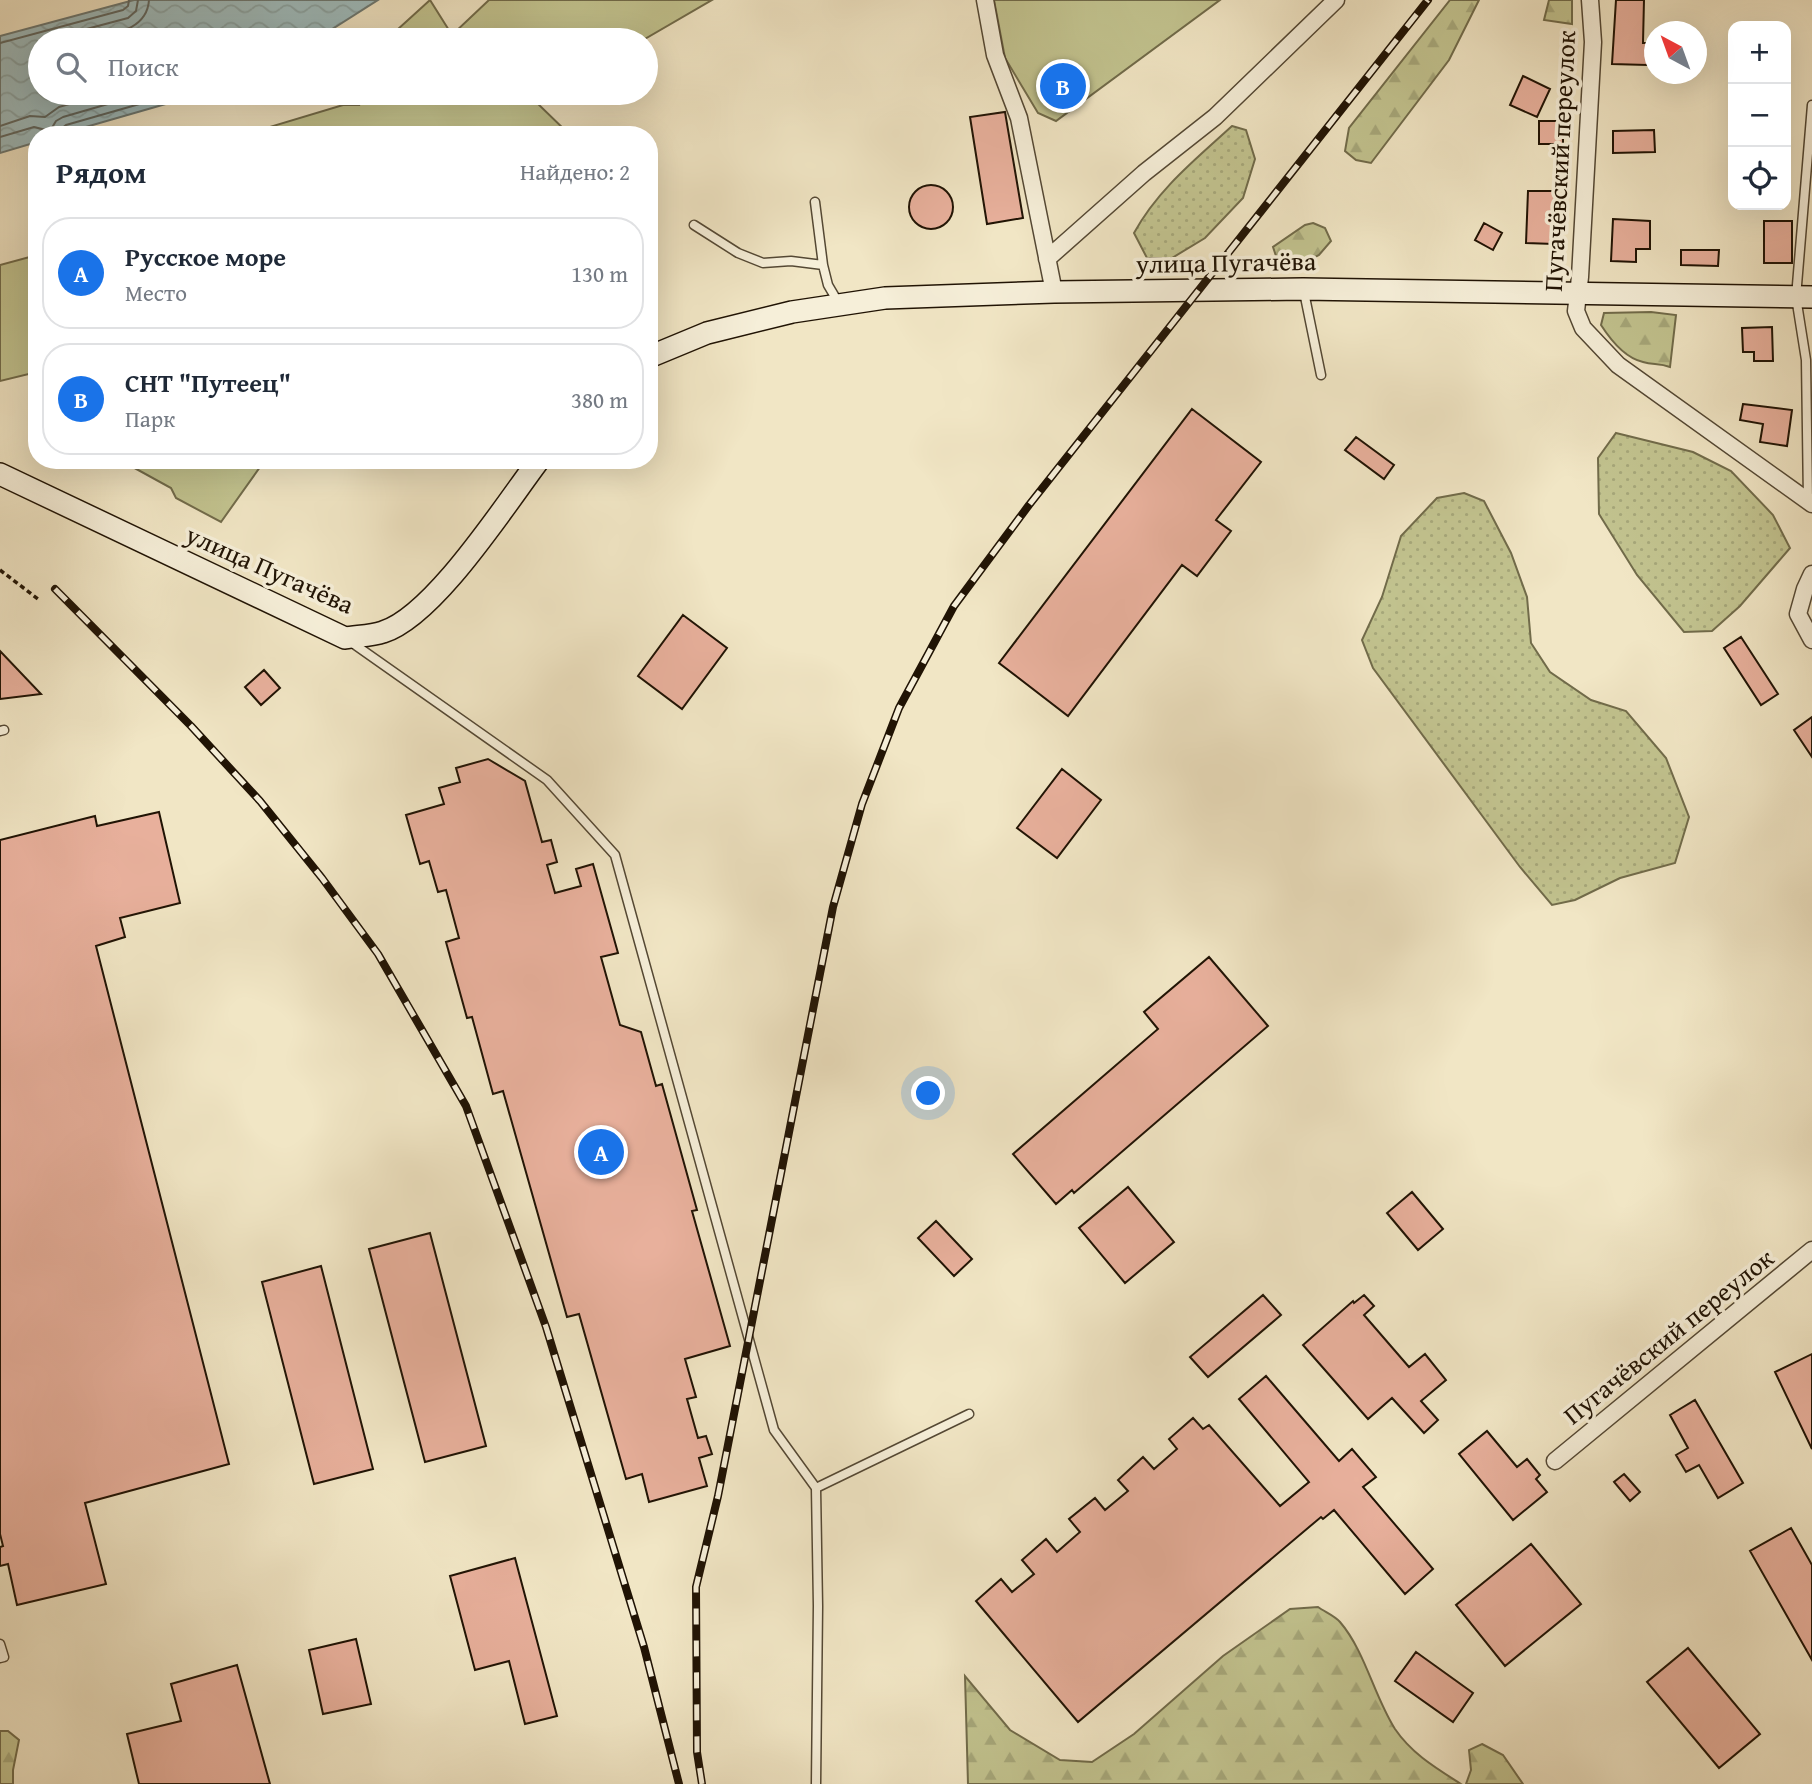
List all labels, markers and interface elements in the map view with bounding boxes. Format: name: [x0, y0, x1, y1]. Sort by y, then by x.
north arrow: [1644, 21, 1707, 84]
map controls: [1728, 21, 1791, 210]
button: +: [1728, 21, 1791, 84]
search box: [28, 28, 658, 105]
street label: Пугачёвский переулок: [1533, 29, 1585, 293]
text: Поиск: [108, 47, 179, 86]
icon: search: [52, 48, 90, 86]
pin: B: [1040, 60, 1086, 112]
button: −: [1728, 84, 1791, 147]
button: locate: [1728, 147, 1791, 210]
text: Рядом: [56, 150, 147, 194]
text: Найдено: 2: [520, 155, 630, 188]
text: Русское море: [125, 237, 286, 276]
street label: улица Пугачёва: [1134, 241, 1317, 283]
text: A: [74, 257, 88, 290]
text: 130 m: [571, 257, 628, 290]
text: Место: [125, 276, 187, 309]
text: СНТ "Путеец": [125, 363, 291, 402]
text: B: [74, 383, 88, 416]
text: 380 m: [571, 383, 628, 416]
text: Парк: [125, 402, 175, 435]
street label: улица Пугачёва: [179, 514, 361, 624]
your location: [911, 1076, 945, 1110]
pin: A: [578, 1126, 624, 1178]
street label: Пугачёвский переулок: [1554, 1238, 1782, 1433]

